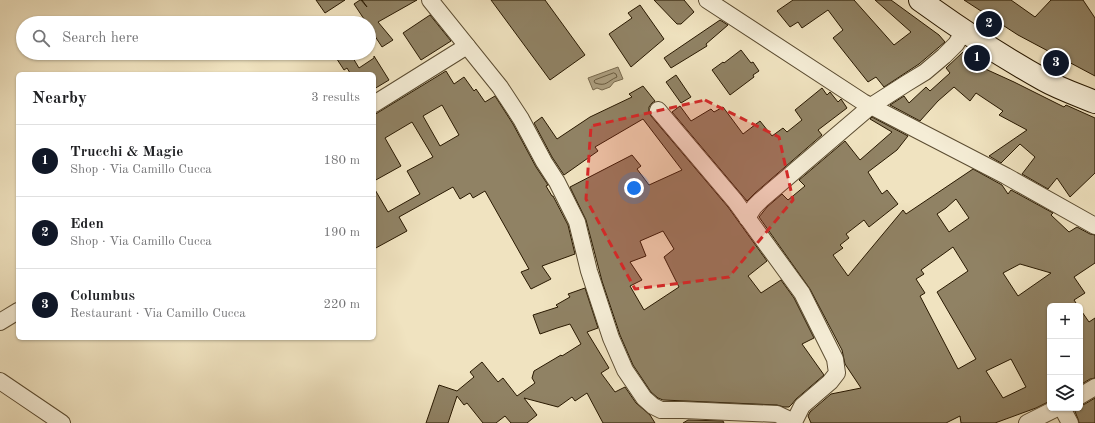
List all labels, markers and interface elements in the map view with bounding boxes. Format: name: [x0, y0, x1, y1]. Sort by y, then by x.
pin: 2: [976, 9, 1002, 39]
search box: [16, 16, 376, 60]
icon: search: [30, 27, 52, 49]
text: Search here: [62, 31, 139, 46]
pin: 1: [964, 43, 990, 73]
pin: 3: [1043, 48, 1069, 78]
text: Nearby: [32, 90, 87, 107]
text: 3 results: [311, 91, 360, 104]
text: Trucchi & Magie: [70, 145, 183, 160]
text: 1: [41, 154, 49, 167]
text: 180 m: [323, 154, 360, 167]
text: Shop · Via Camillo Cucca: [70, 163, 212, 176]
your location: [624, 178, 644, 198]
text: Eden: [70, 217, 104, 232]
text: 2: [41, 226, 49, 239]
text: 190 m: [323, 226, 360, 239]
text: Shop · Via Camillo Cucca: [70, 235, 212, 248]
text: Columbus: [70, 289, 135, 304]
text: 3: [41, 298, 49, 311]
text: 220 m: [323, 298, 360, 311]
map controls: [1047, 303, 1083, 411]
button: +: [1047, 303, 1083, 339]
text: Restaurant · Via Camillo Cucca: [70, 307, 246, 320]
button: −: [1047, 339, 1083, 375]
button: layers: [1047, 375, 1083, 411]

